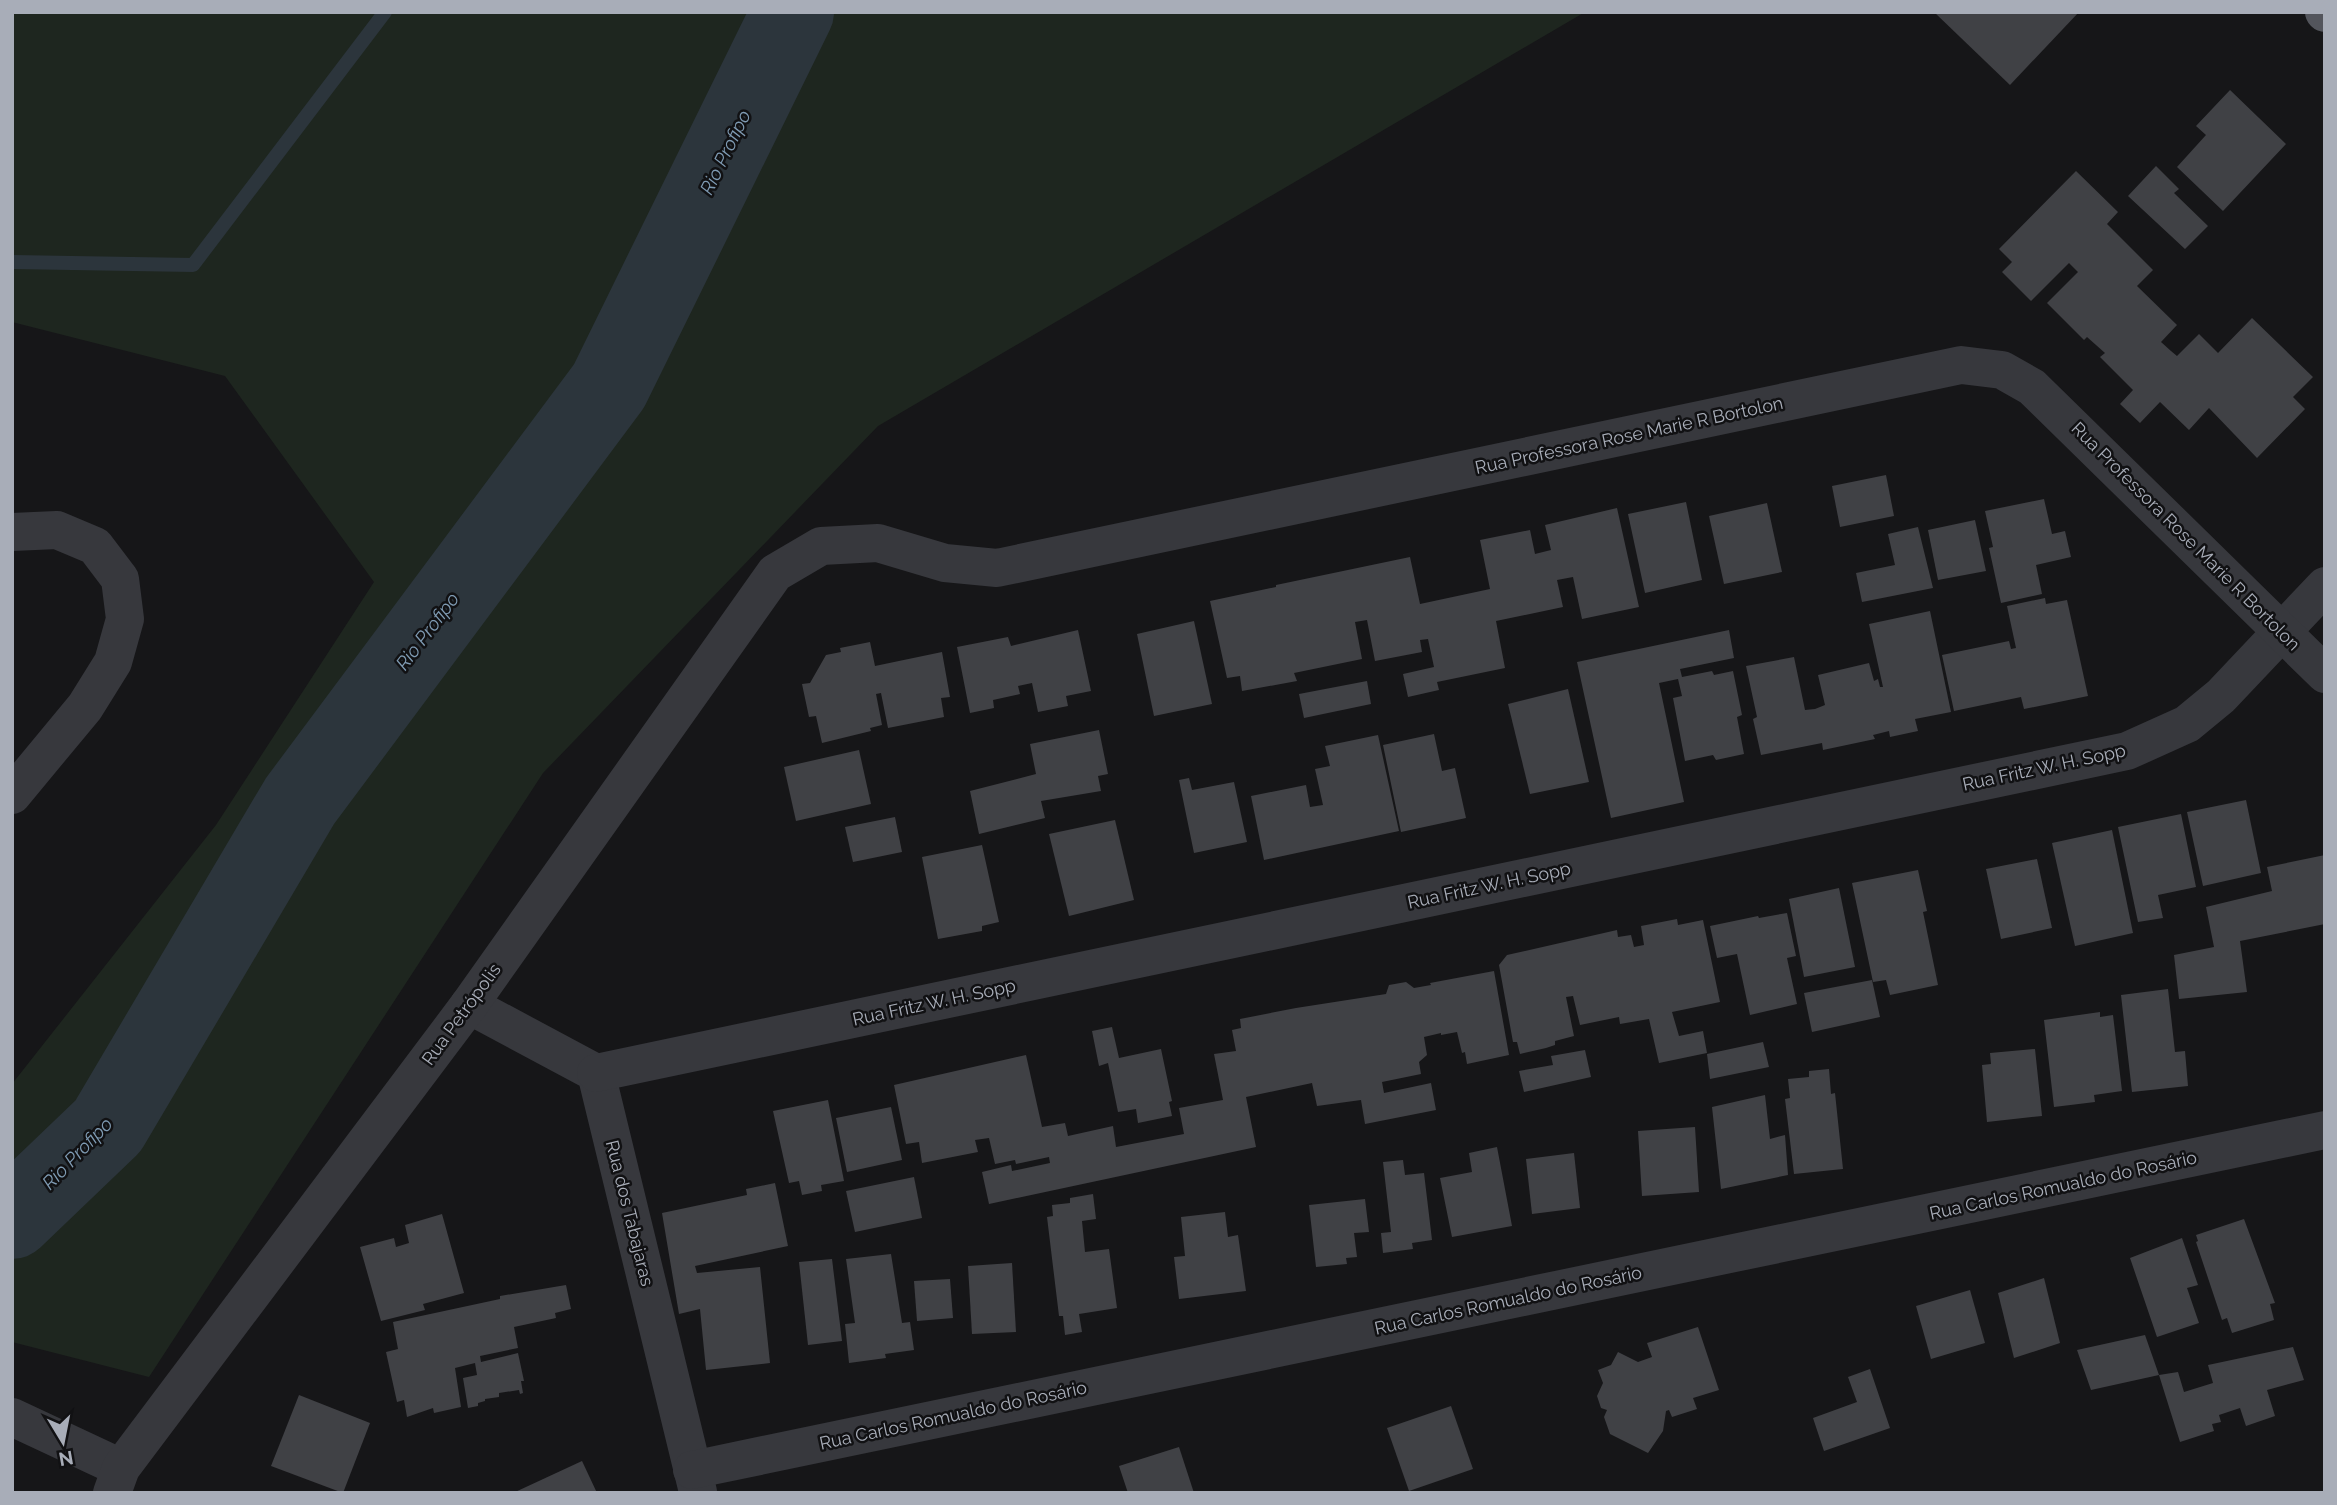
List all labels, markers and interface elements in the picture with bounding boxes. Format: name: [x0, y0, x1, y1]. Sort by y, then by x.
water label: Rio Profipo: [695, 106, 755, 198]
street label: Rua Professora Rose Marie R Bortolon: [1473, 392, 1785, 478]
street label: Rua Professora Rose Marie R Bortolon: [2067, 417, 2305, 655]
water label: Rio Profipo: [391, 588, 463, 674]
street label: Rua Fritz W. H. Sopp: [1960, 739, 2128, 795]
street label: Rua Fritz W. H. Sopp: [1405, 857, 1573, 913]
street label: Rua Petrópolis: [417, 959, 505, 1069]
street label: Rua Fritz W. H. Sopp: [850, 974, 1018, 1030]
water label: Rio Profipo: [37, 1112, 117, 1193]
street label: Rua dos Tabajaras: [602, 1138, 658, 1289]
street label: Rua Carlos Romualdo do Rosário: [1927, 1146, 2199, 1224]
street label: Rua Carlos Romualdo do Rosário: [1372, 1261, 1644, 1339]
street label: Rua Carlos Romualdo do Rosário: [817, 1376, 1089, 1454]
north arrow: [28, 1407, 98, 1477]
text: N: [57, 1447, 75, 1471]

